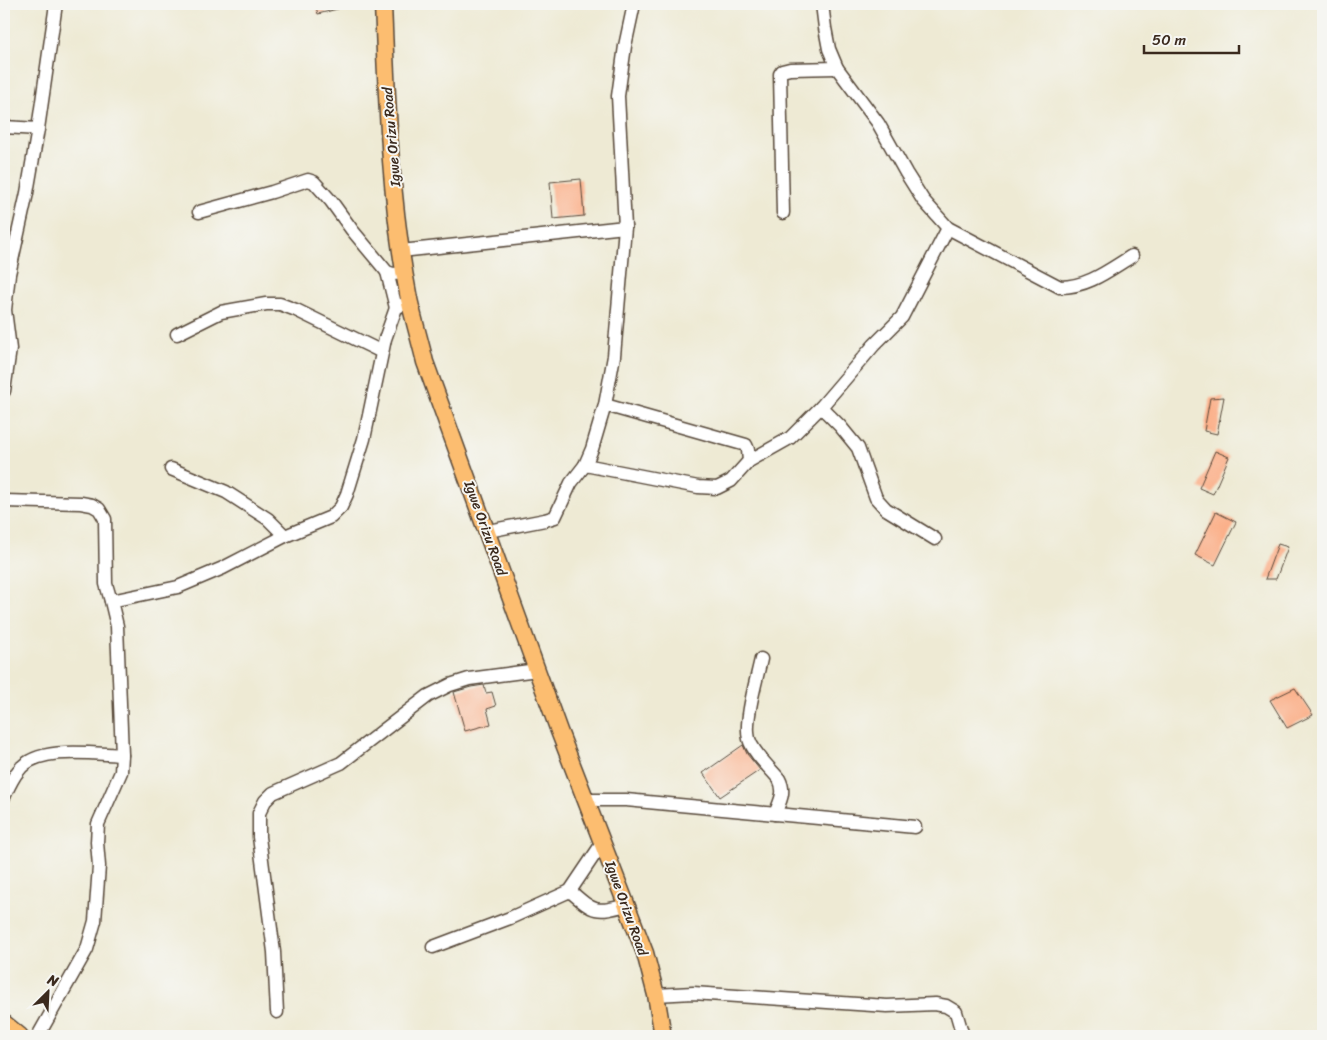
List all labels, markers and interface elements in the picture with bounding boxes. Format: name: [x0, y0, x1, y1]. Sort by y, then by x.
scale bar: [1144, 22, 1240, 54]
text: 50 m: [1152, 27, 1187, 53]
street label: Igwe Orizu Road: [375, 85, 408, 189]
street label: Igwe Orizu Road: [456, 476, 515, 581]
street label: Igwe Orizu Road: [597, 856, 656, 961]
text: N: [43, 967, 63, 994]
north arrow: [22, 968, 72, 1018]

